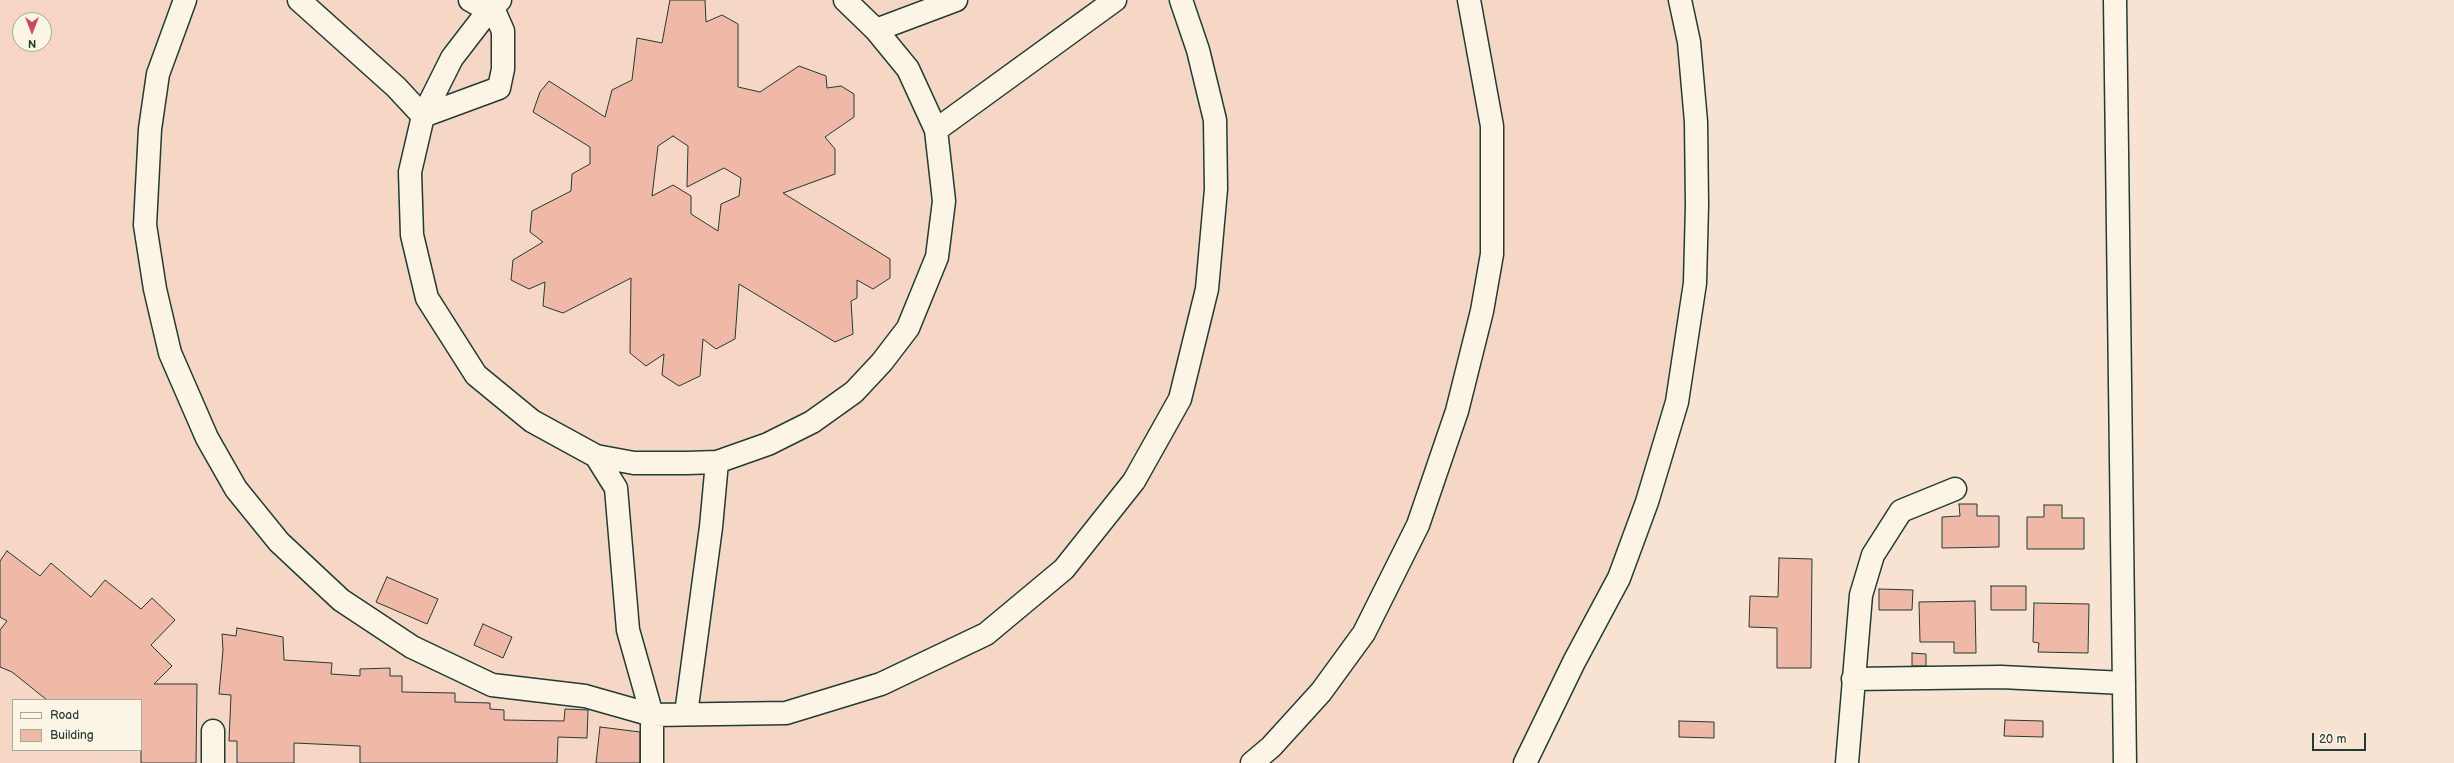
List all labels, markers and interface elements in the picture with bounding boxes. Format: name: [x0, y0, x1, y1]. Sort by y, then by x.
north arrow: [12, 12, 52, 52]
text: N: [28, 37, 36, 50]
legend: [12, 699, 142, 751]
text: Road: [50, 708, 79, 723]
scale bar: [2314, 725, 2368, 751]
text: Building: [50, 728, 94, 743]
text: 20 m: [2319, 732, 2346, 747]

